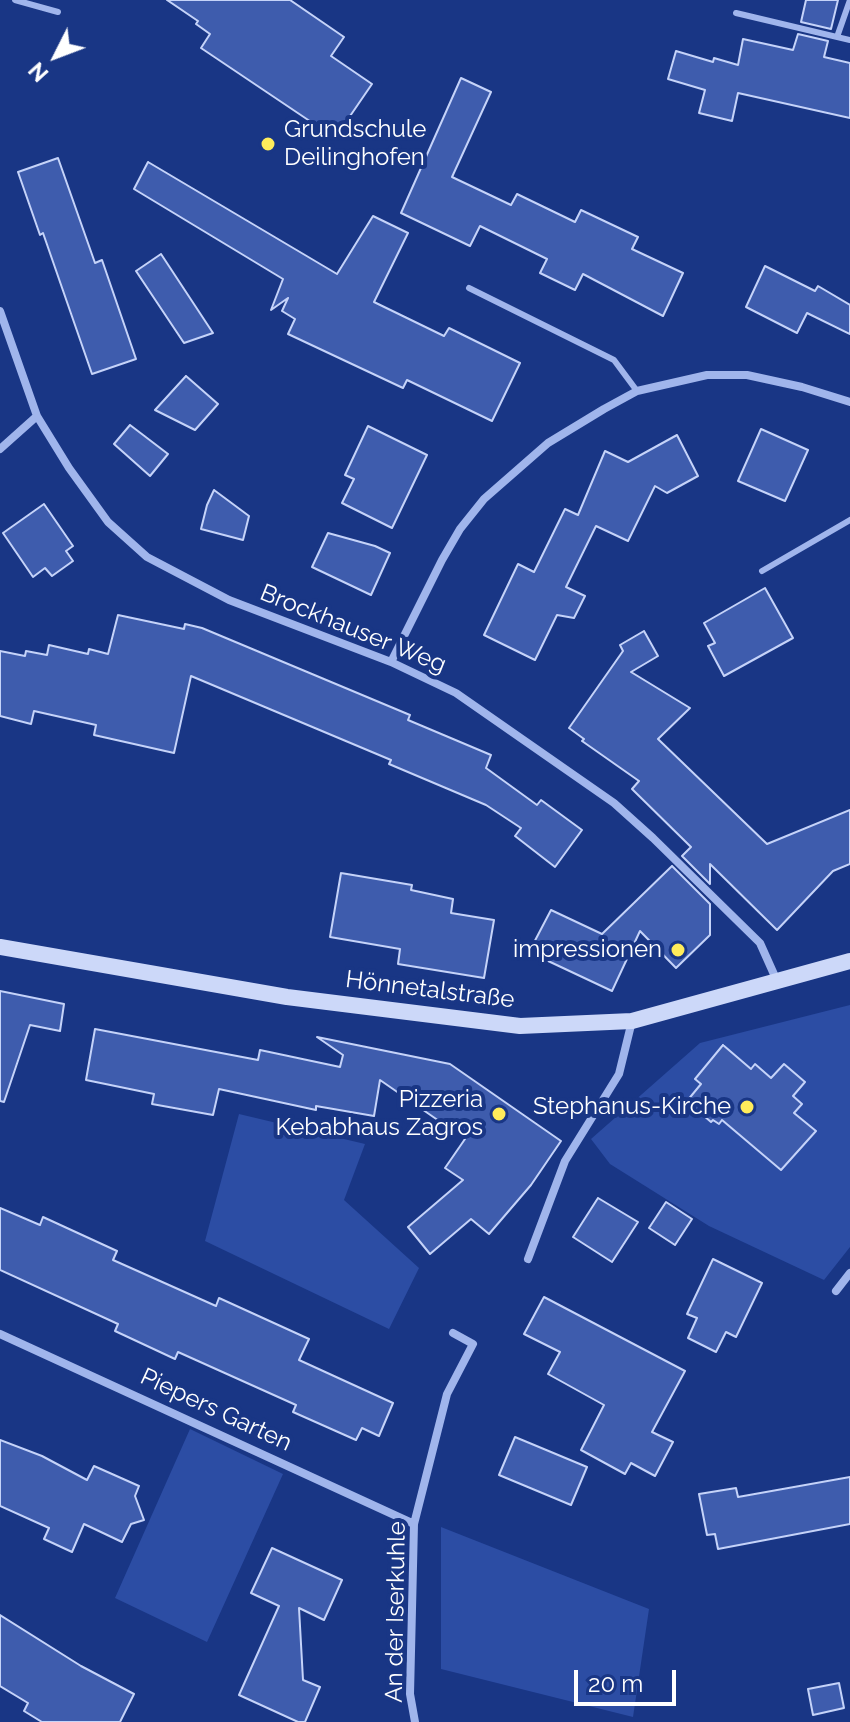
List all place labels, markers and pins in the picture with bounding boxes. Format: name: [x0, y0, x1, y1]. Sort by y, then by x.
place label: Grundschule Deilinghofen: [284, 116, 426, 172]
marker: Grundschule Deilinghofen: [259, 135, 277, 153]
place label: impressionen: [513, 936, 662, 964]
marker: impressionen: [669, 941, 687, 959]
place label: Pizzeria Kebabhaus Zagros: [276, 1086, 483, 1142]
place label: Stephanus-Kirche: [533, 1093, 731, 1121]
marker: Stephanus-Kirche: [738, 1098, 756, 1116]
marker: Pizzeria Kebabhaus Zagros: [490, 1105, 508, 1123]

